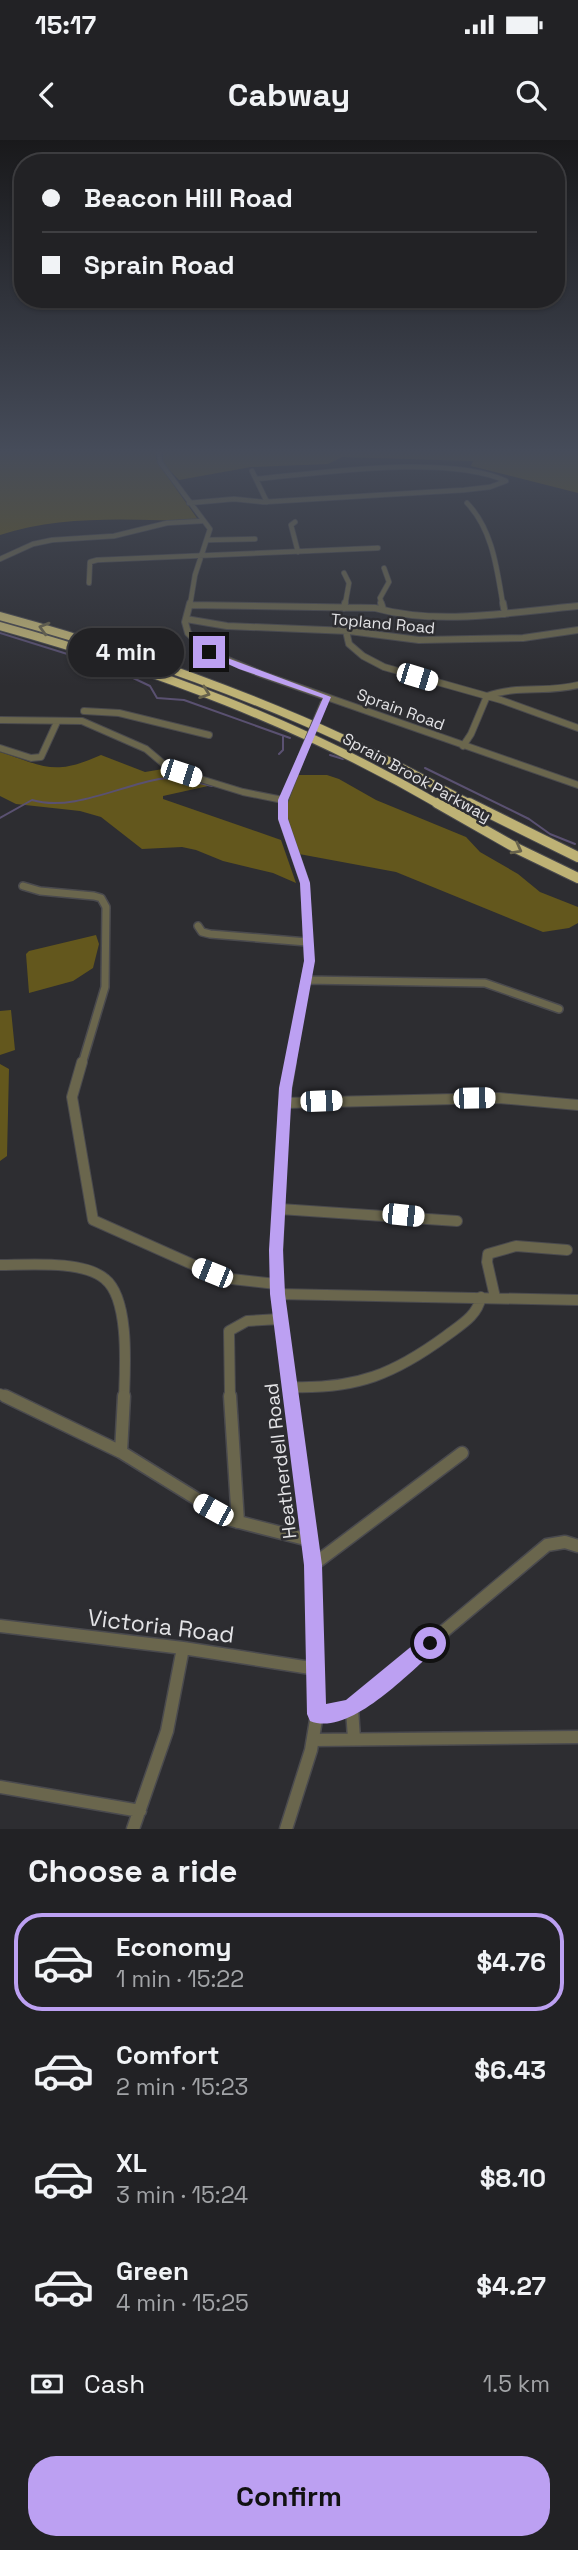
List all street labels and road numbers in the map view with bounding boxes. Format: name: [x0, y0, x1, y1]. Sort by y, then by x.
street label: Topland Road: [330, 608, 436, 639]
street label: Sprain Road: [354, 684, 448, 735]
street label: Sprain Brook Parkway: [339, 728, 495, 827]
street label: Heatherdell Road: [259, 1382, 302, 1540]
street label: Victoria Road: [86, 1602, 236, 1650]

